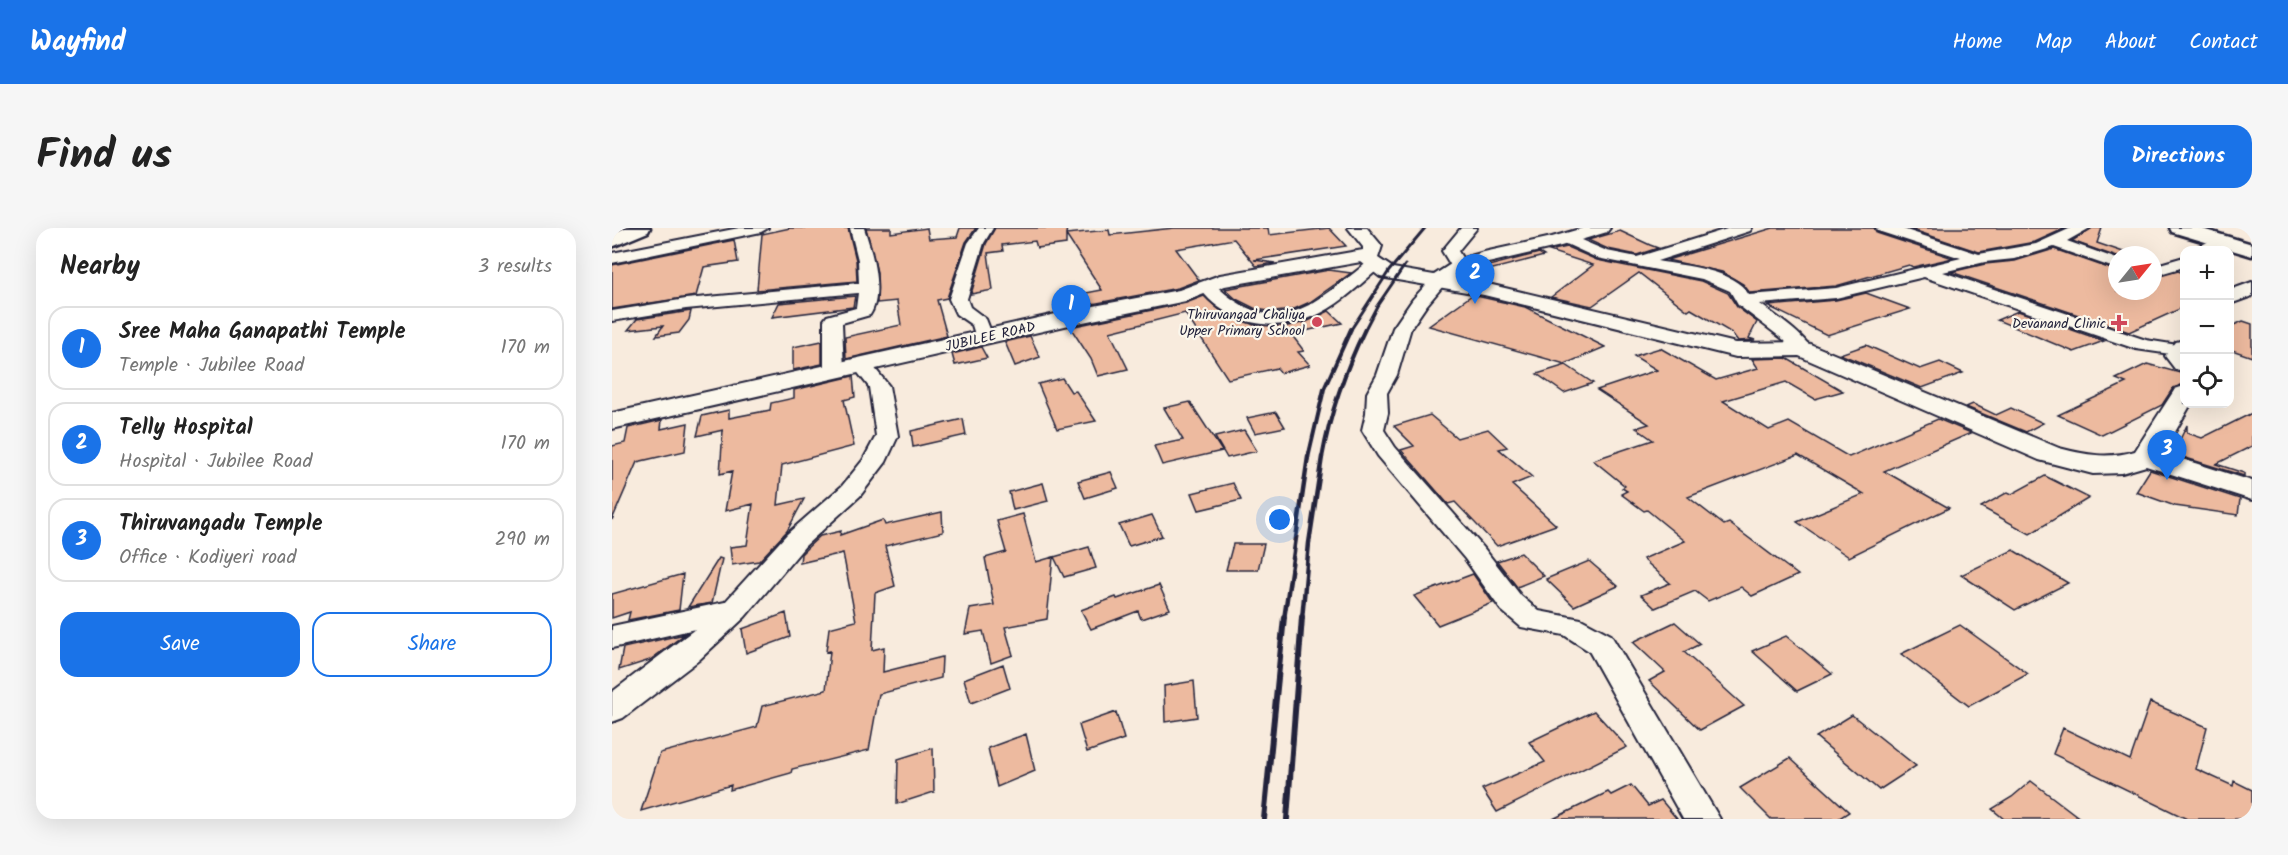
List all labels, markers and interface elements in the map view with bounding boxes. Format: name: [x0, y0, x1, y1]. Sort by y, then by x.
text: Wayfind: [30, 20, 126, 65]
text: Home: [1953, 26, 2002, 59]
text: Map: [2035, 26, 2072, 59]
text: About: [2105, 26, 2156, 59]
text: Contact: [2189, 26, 2258, 59]
text: Find us: [36, 123, 172, 190]
button: Directions: [2104, 125, 2252, 188]
text: Nearby: [60, 246, 140, 288]
north arrow: [2108, 246, 2162, 300]
map controls: [2180, 246, 2234, 408]
button: +: [2180, 246, 2234, 300]
text: 3 results: [478, 251, 552, 283]
pin: 2: [1456, 254, 1494, 304]
pin: 1: [1052, 285, 1090, 335]
button: −: [2180, 300, 2234, 354]
place label: Thiruvangad Chaliya Upper Primary School: [1179, 304, 1306, 342]
place label: Devanand Clinic: [2012, 313, 2106, 335]
marker: Devanand Clinic: [2110, 314, 2128, 332]
text: Sree Maha Ganapathi Temple: [119, 315, 405, 350]
marker: Thiruvangad Chaliya Upper Primary School: [1310, 315, 1324, 329]
street label: JUBILEE ROAD: [943, 316, 1038, 358]
text: 1: [78, 332, 85, 364]
text: 170 m: [501, 332, 550, 364]
text: Temple · Jubilee Road: [119, 350, 304, 382]
button: locate: [2180, 354, 2234, 408]
text: Telly Hospital: [119, 411, 253, 446]
text: 2: [76, 428, 87, 460]
text: 170 m: [501, 428, 550, 460]
pin: 3: [2148, 430, 2186, 480]
text: Hospital · Jubilee Road: [119, 446, 312, 478]
your location: [1265, 505, 1294, 534]
text: Thiruvangadu Temple: [119, 507, 322, 542]
text: 3: [76, 524, 87, 556]
text: 290 m: [495, 524, 550, 556]
text: Office · Kodiyeri road: [119, 542, 296, 574]
button: Save: [60, 612, 300, 677]
button: Share: [312, 612, 552, 677]

